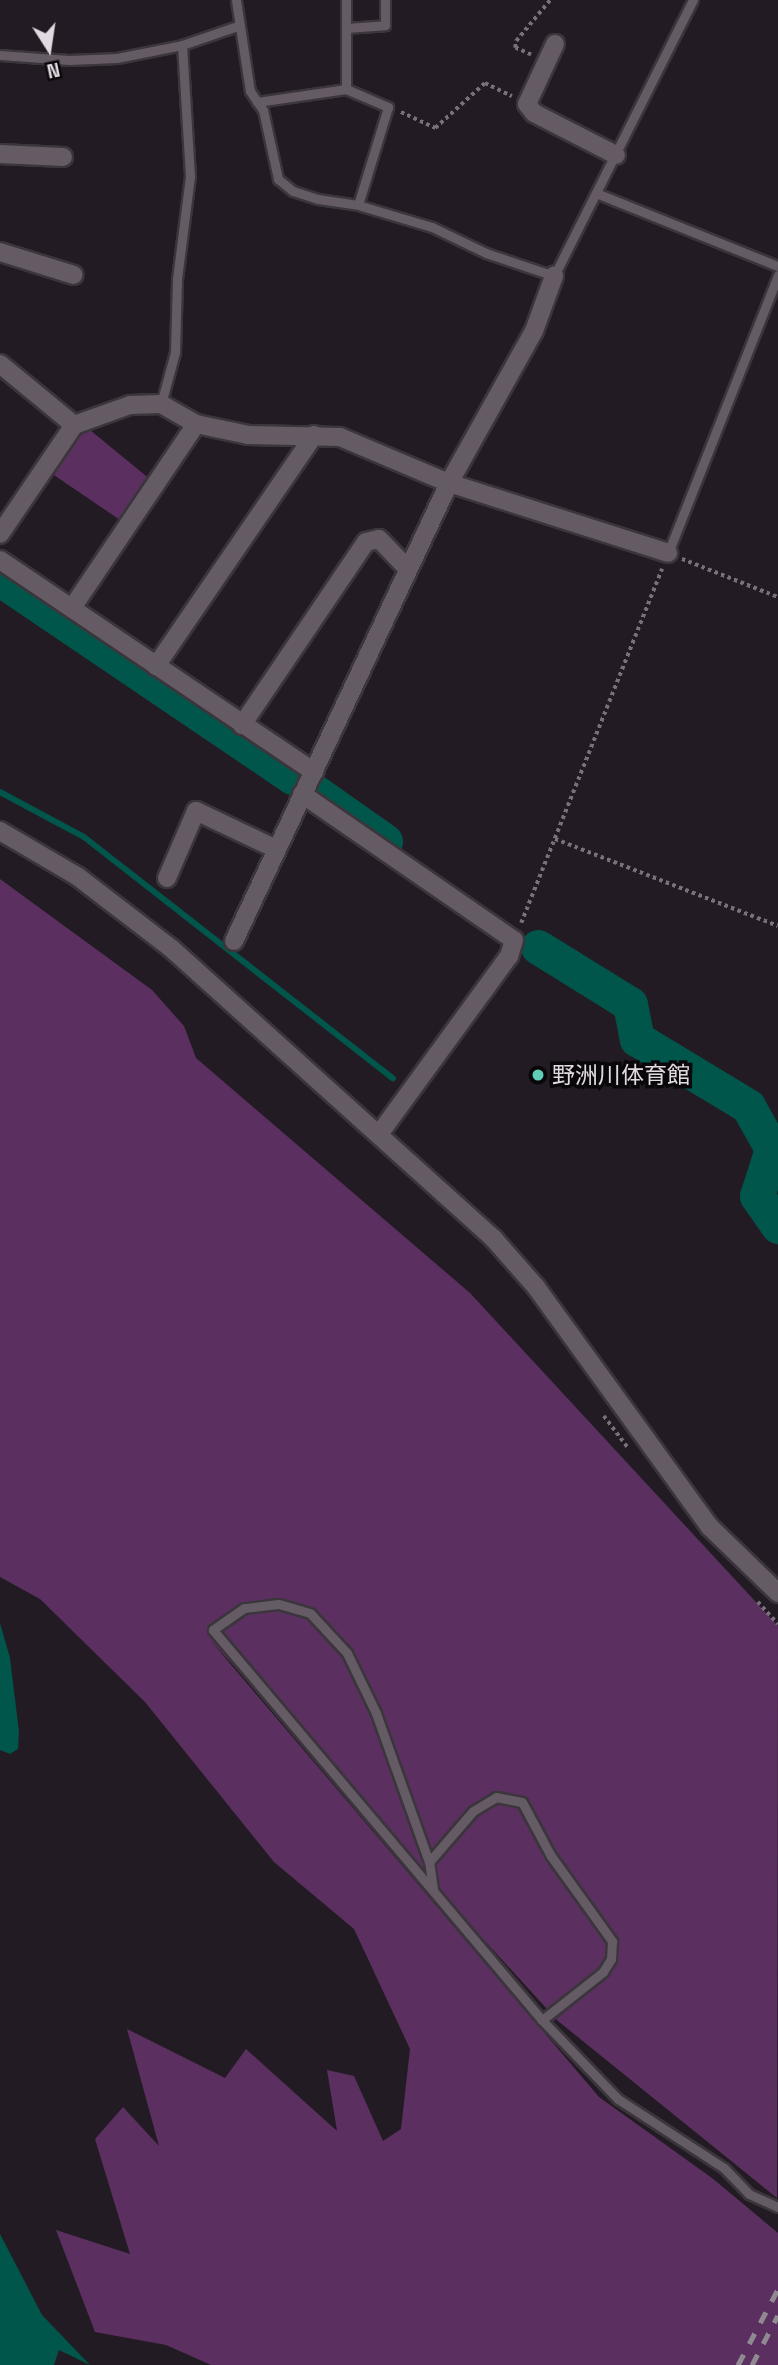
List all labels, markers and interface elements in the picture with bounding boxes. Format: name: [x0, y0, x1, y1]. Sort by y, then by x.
north arrow: [14, 14, 84, 84]
text: N: [45, 56, 62, 84]
place label: 野洲川体育館: [552, 1061, 690, 1089]
marker: 野洲川体育館: [530, 1067, 546, 1083]

